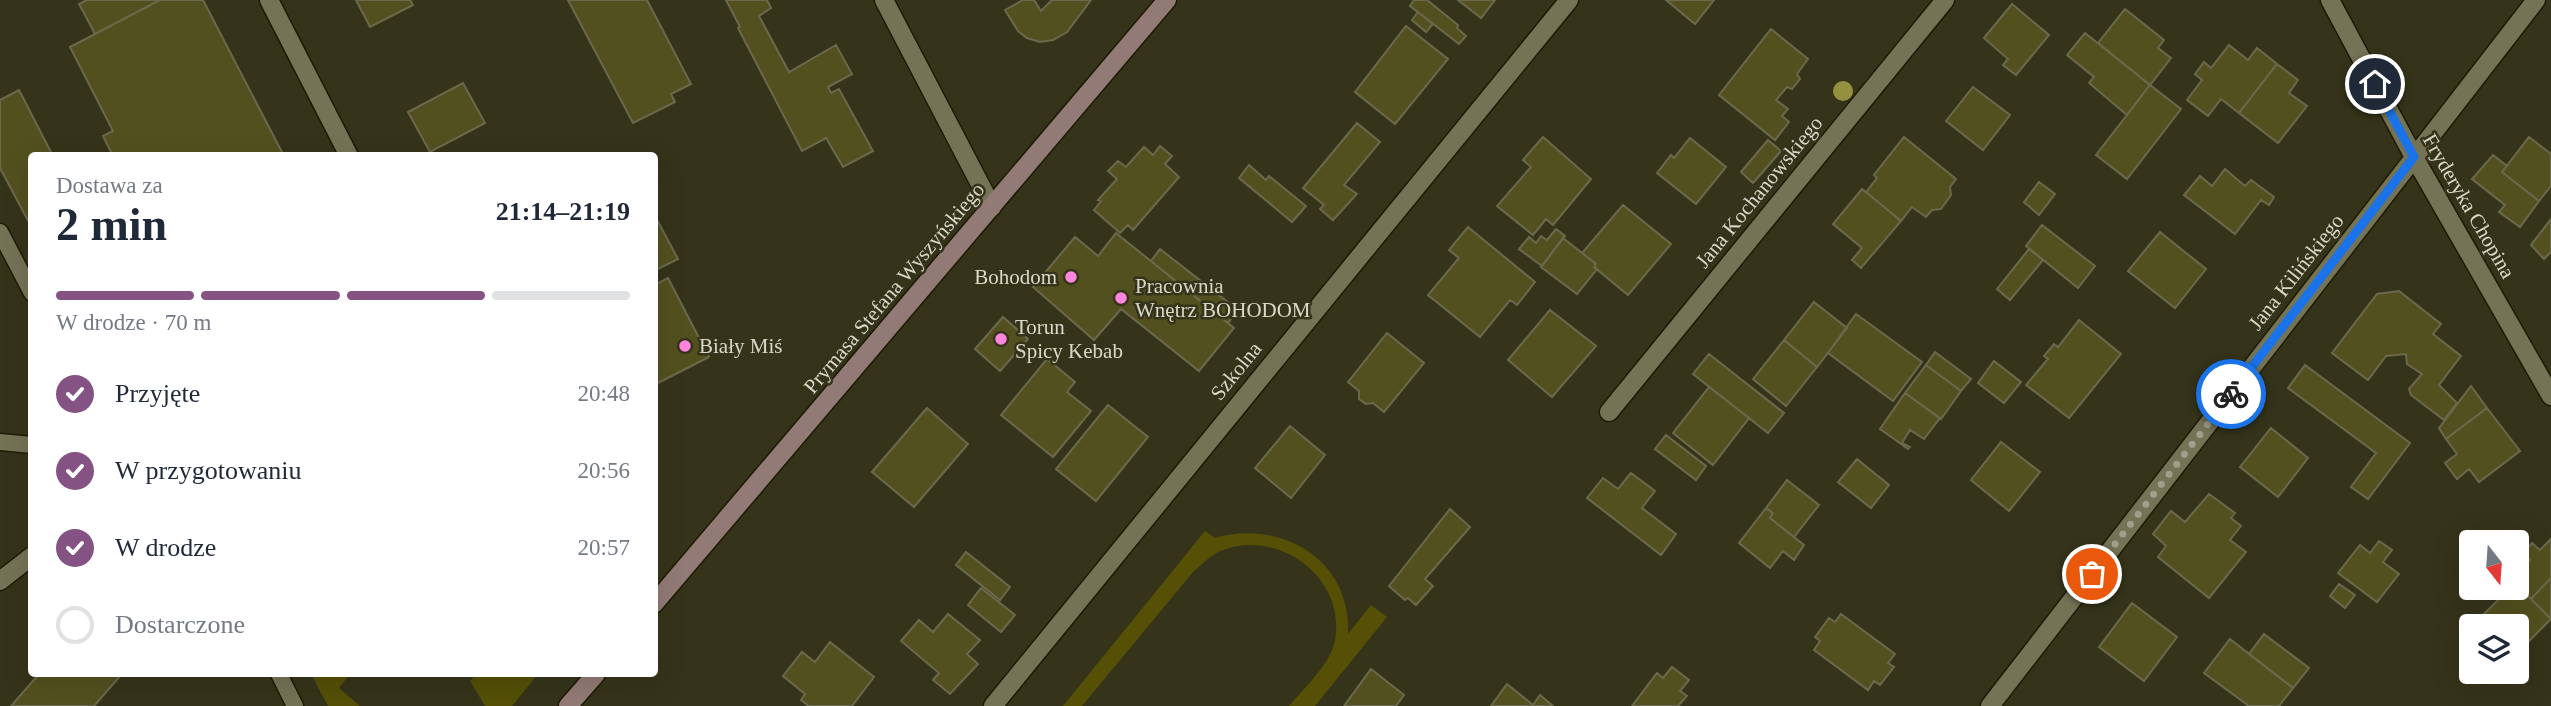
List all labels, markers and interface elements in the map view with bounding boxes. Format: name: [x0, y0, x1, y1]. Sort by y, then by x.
pin: [2345, 54, 2405, 114]
icon: home: [2356, 65, 2394, 103]
street label: Jana Kochanowskiego: [1690, 111, 1828, 273]
street label: Fryderyka Chopina: [2418, 130, 2520, 283]
text: Dostawa za: [56, 173, 163, 198]
street label: Prymasa Stefana Wyszyńskiego: [799, 178, 989, 398]
text: 21:14–21:19: [496, 197, 630, 226]
text: 2 min: [56, 199, 167, 250]
street label: Jana Kilińskiego: [2243, 209, 2349, 335]
place label: Bohodom: [974, 265, 1057, 289]
marker: Bohodom: [1063, 269, 1079, 285]
place label: Pracownia Wnętrz BOHODOM: [1135, 274, 1311, 322]
marker: Pracownia Wnętrz BOHODOM: [1113, 290, 1129, 306]
text: W drodze · 70 m: [56, 310, 211, 335]
place label: Torun Spicy Kebab: [1015, 315, 1123, 363]
marker: Torun Spicy Kebab: [993, 331, 1009, 347]
place label: Biały Miś: [699, 334, 782, 358]
street label: Szkolna: [1205, 337, 1267, 405]
marker: Biały Miś: [677, 338, 693, 354]
courier: [2196, 359, 2266, 429]
icon: check: [56, 375, 94, 413]
icon: bike: [2212, 375, 2250, 413]
text: Przyjęte: [115, 379, 200, 408]
text: 20:48: [578, 381, 630, 406]
icon: check: [56, 452, 94, 490]
text: W przygotowaniu: [115, 456, 302, 485]
text: 20:56: [578, 458, 630, 483]
icon: check: [56, 529, 94, 567]
north arrow: [2459, 530, 2529, 600]
map controls: [2459, 530, 2529, 684]
text: W drodze: [115, 533, 216, 562]
text: 20:57: [578, 535, 630, 560]
pin: [2062, 544, 2122, 604]
icon: bag: [2073, 555, 2111, 593]
text: Dostarczone: [115, 610, 245, 639]
button: layers: [2459, 614, 2529, 684]

